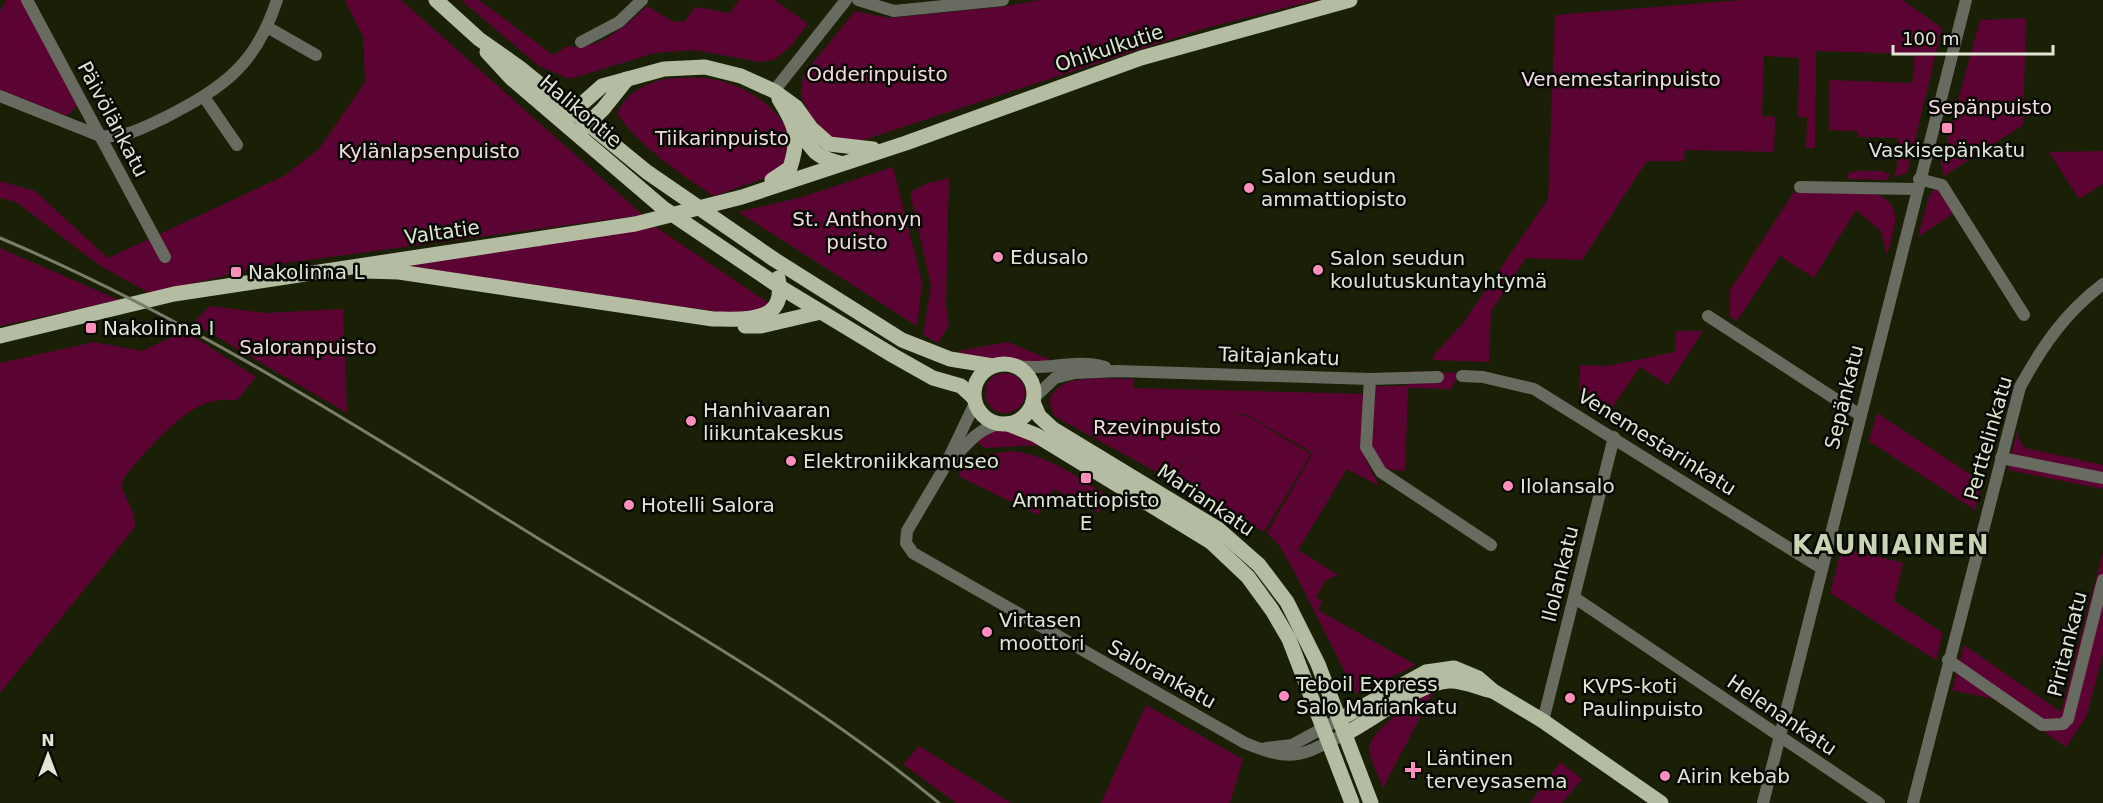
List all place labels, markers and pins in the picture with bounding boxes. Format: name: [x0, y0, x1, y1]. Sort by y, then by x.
marker: Vaskisepänkatu: [1940, 121, 1954, 135]
place label: Vaskisepänkatu: [1869, 138, 2025, 162]
place label: Salon seudun ammattiopisto: [1261, 164, 1407, 211]
marker: Salon seudun ammattiopisto: [1242, 181, 1256, 195]
place label: Edusalo: [1010, 245, 1088, 269]
place label: Salon seudun koulutuskuntayhtymä: [1330, 246, 1547, 293]
marker: Edusalo: [991, 250, 1005, 264]
place label: Nakolinna L: [248, 260, 365, 284]
marker: Salon seudun koulutuskuntayhtymä: [1311, 263, 1325, 277]
marker: Nakolinna L: [229, 265, 243, 279]
place label: Nakolinna I: [103, 316, 214, 340]
marker: Nakolinna I: [84, 321, 98, 335]
place label: Hanhivaaran liikuntakeskus: [703, 398, 844, 445]
marker: Hanhivaaran liikuntakeskus: [684, 414, 698, 428]
place label: Elektroniikkamuseo: [803, 449, 999, 473]
marker: Elektroniikkamuseo: [784, 454, 798, 468]
marker: Ammattiopisto E: [1079, 471, 1093, 485]
place label: Ilolansalo: [1520, 474, 1615, 498]
marker: Ilolansalo: [1501, 479, 1515, 493]
place label: Ammattiopisto E: [1012, 488, 1160, 535]
place label: Hotelli Salora: [641, 493, 775, 517]
marker: Hotelli Salora: [622, 498, 636, 512]
place label: Virtasen moottori: [999, 608, 1085, 655]
marker: Virtasen moottori: [980, 625, 994, 639]
place label: Teboil Express Salo Mariankatu: [1295, 672, 1457, 719]
place label: KVPS-koti Paulinpuisto: [1582, 674, 1703, 721]
marker: Teboil Express Salo Mariankatu: [1277, 689, 1291, 703]
marker: KVPS-koti Paulinpuisto: [1563, 691, 1577, 705]
place label: Läntinen terveysasema: [1426, 746, 1567, 793]
marker: Läntinen terveysasema: [1404, 761, 1422, 779]
place label: Airin kebab: [1677, 764, 1790, 788]
marker: Airin kebab: [1658, 769, 1672, 783]

